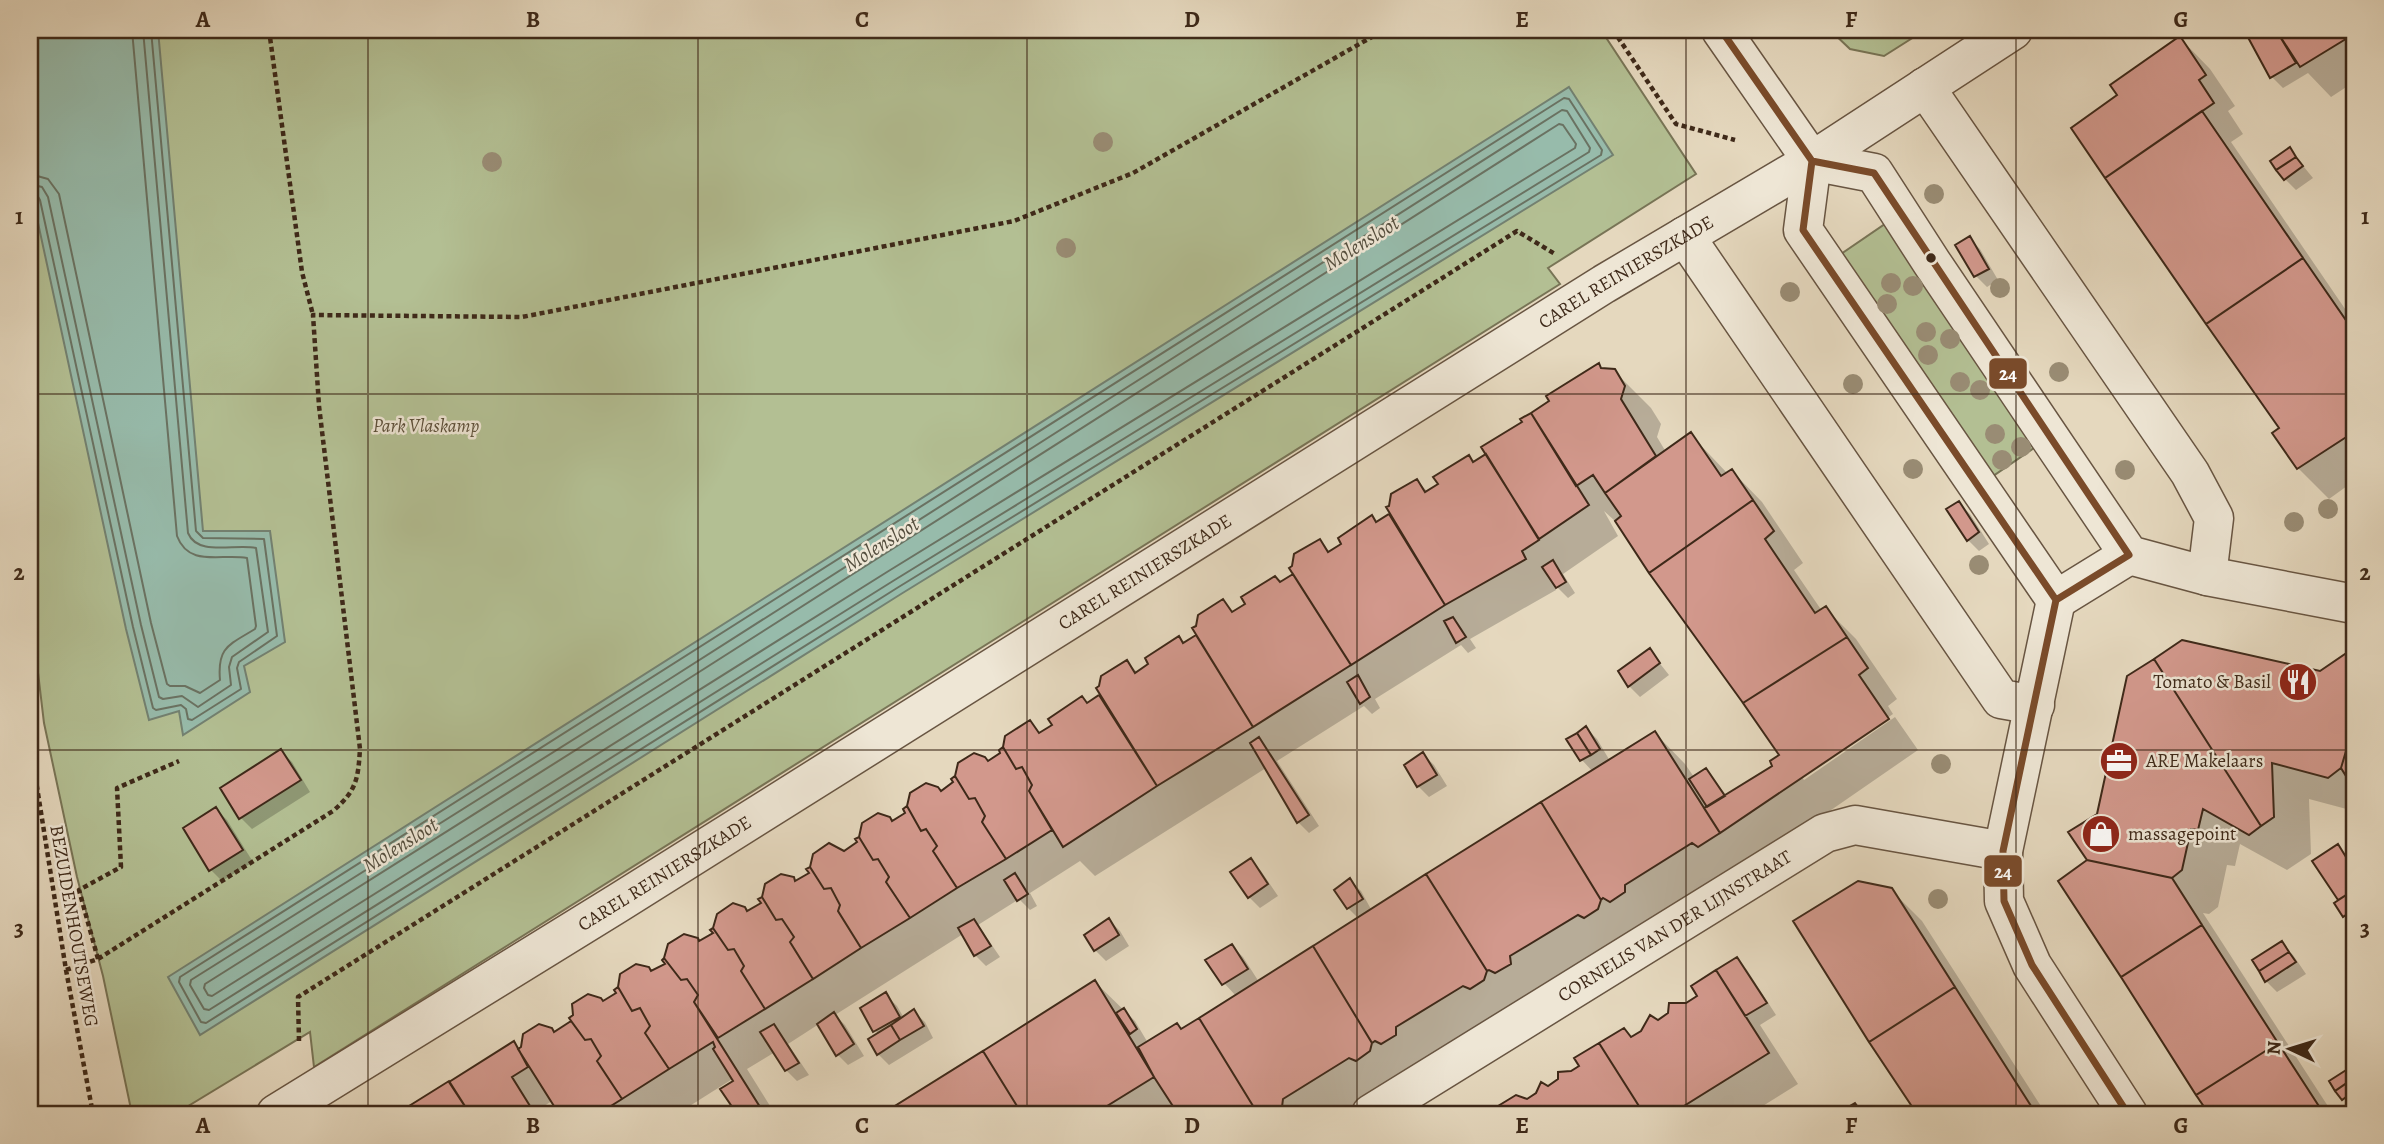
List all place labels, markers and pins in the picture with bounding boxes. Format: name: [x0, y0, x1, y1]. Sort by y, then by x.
unlabelled marker: [1924, 251, 1938, 265]
restaurant icon: Tomato & Basil: [2277, 661, 2319, 703]
place label: Tomato & Basil: [2153, 669, 2271, 695]
office icon: ARE Makelaars: [2098, 740, 2140, 782]
place label: ARE Makelaars: [2145, 748, 2263, 774]
shop icon: massagepoint: [2080, 813, 2122, 855]
place label: massagepoint: [2128, 821, 2236, 847]

